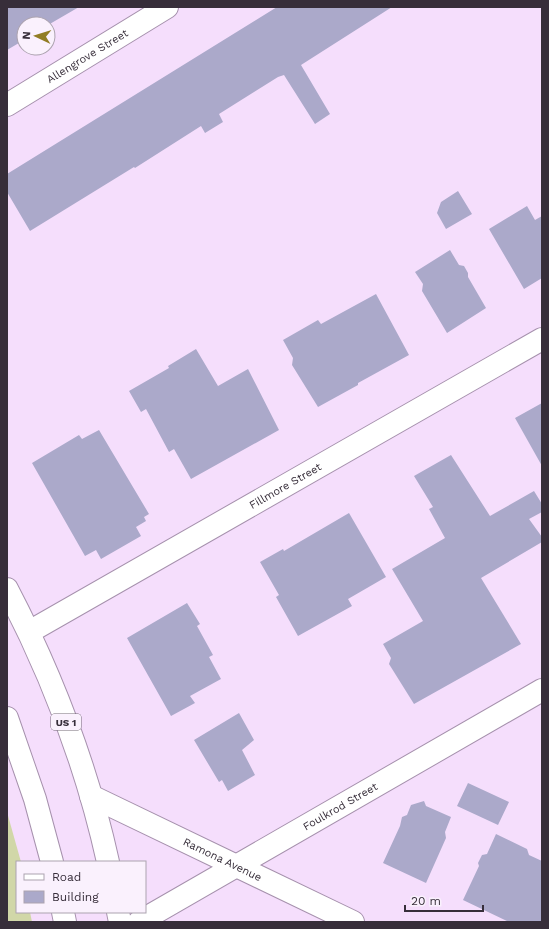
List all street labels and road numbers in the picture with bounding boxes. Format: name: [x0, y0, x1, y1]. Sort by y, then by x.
street label: Allengrove Street: [44, 26, 131, 86]
street label: Fillmore Street: [247, 460, 324, 511]
road number: US 1: [51, 714, 81, 730]
street label: Foulkrod Street: [300, 780, 380, 833]
street label: Ramona Avenue: [181, 835, 264, 884]

